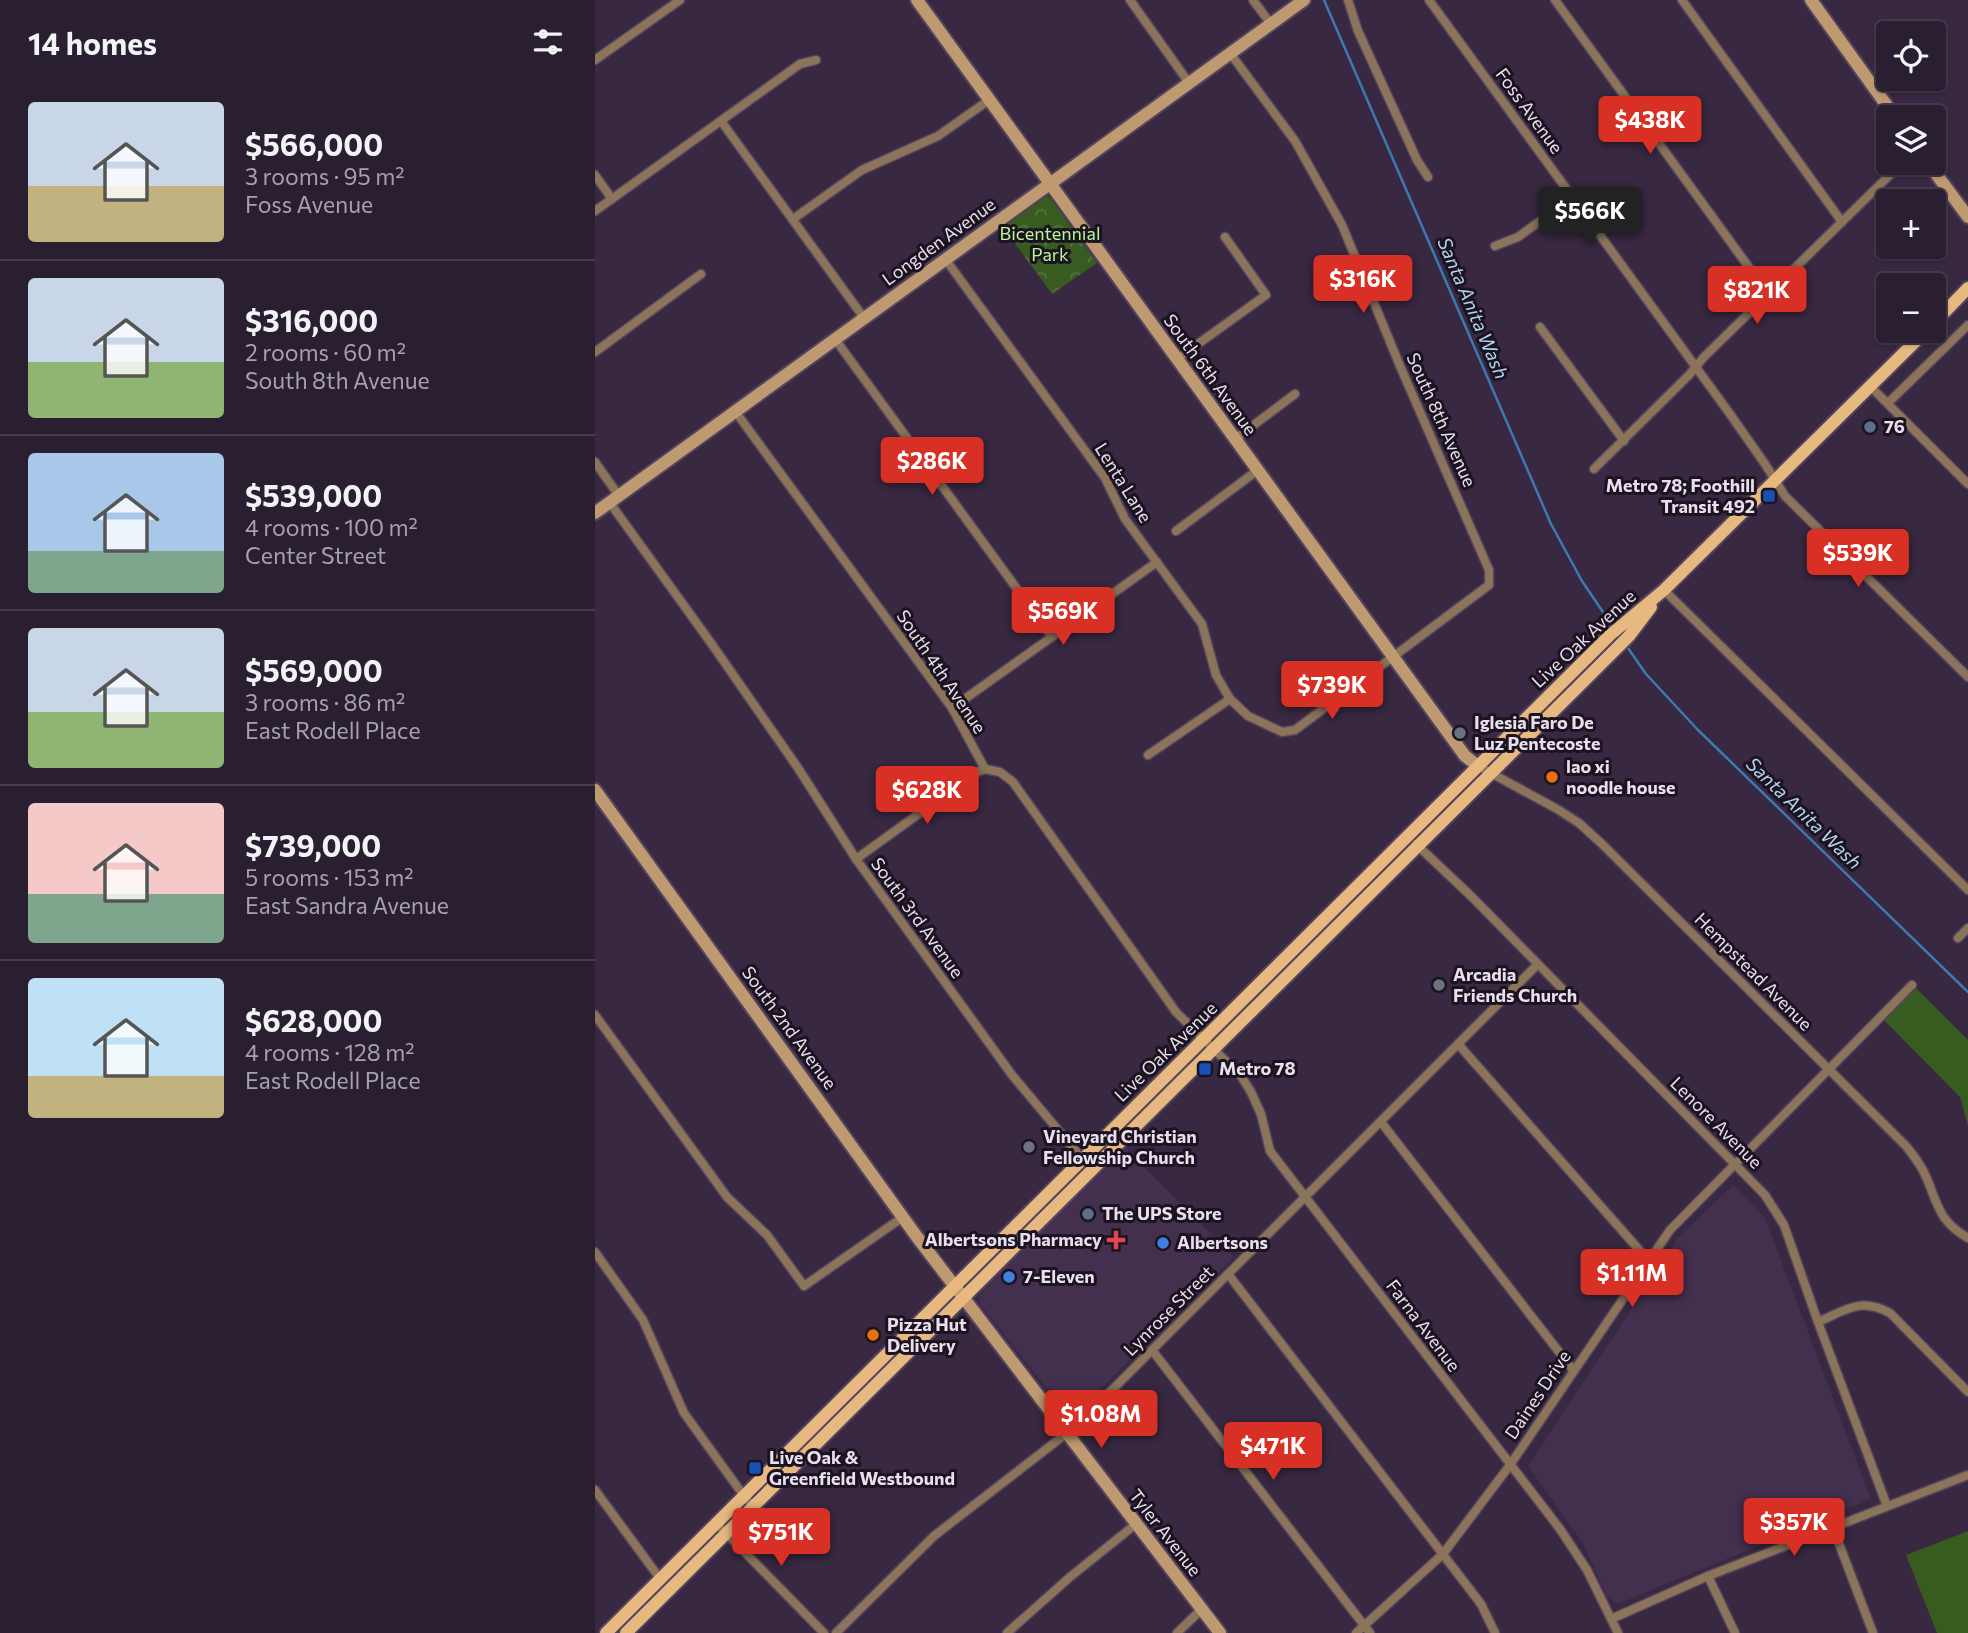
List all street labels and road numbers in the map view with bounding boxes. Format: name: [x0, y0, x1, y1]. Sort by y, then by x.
street label: Foss Avenue: [1491, 63, 1568, 157]
street label: Longden Avenue: [877, 193, 999, 290]
street label: South 6th Avenue: [1159, 309, 1262, 439]
street label: South 8th Avenue: [1402, 349, 1481, 490]
street label: Lenta Lane: [1091, 439, 1157, 526]
street label: Live Oak Avenue: [1527, 584, 1640, 692]
street label: South 4th Avenue: [892, 605, 991, 737]
street label: South 3rd Avenue: [867, 853, 969, 982]
street label: Hempstead Avenue: [1690, 908, 1817, 1035]
street label: South 2nd Avenue: [738, 962, 842, 1093]
street label: Live Oak Avenue: [1109, 997, 1221, 1106]
street label: Lenore Avenue: [1666, 1072, 1767, 1173]
street label: Lynrose Street: [1118, 1260, 1218, 1360]
street label: Farna Avenue: [1382, 1275, 1466, 1376]
street label: Daines Drive: [1499, 1346, 1575, 1443]
street label: Tyler Avenue: [1125, 1484, 1207, 1580]

